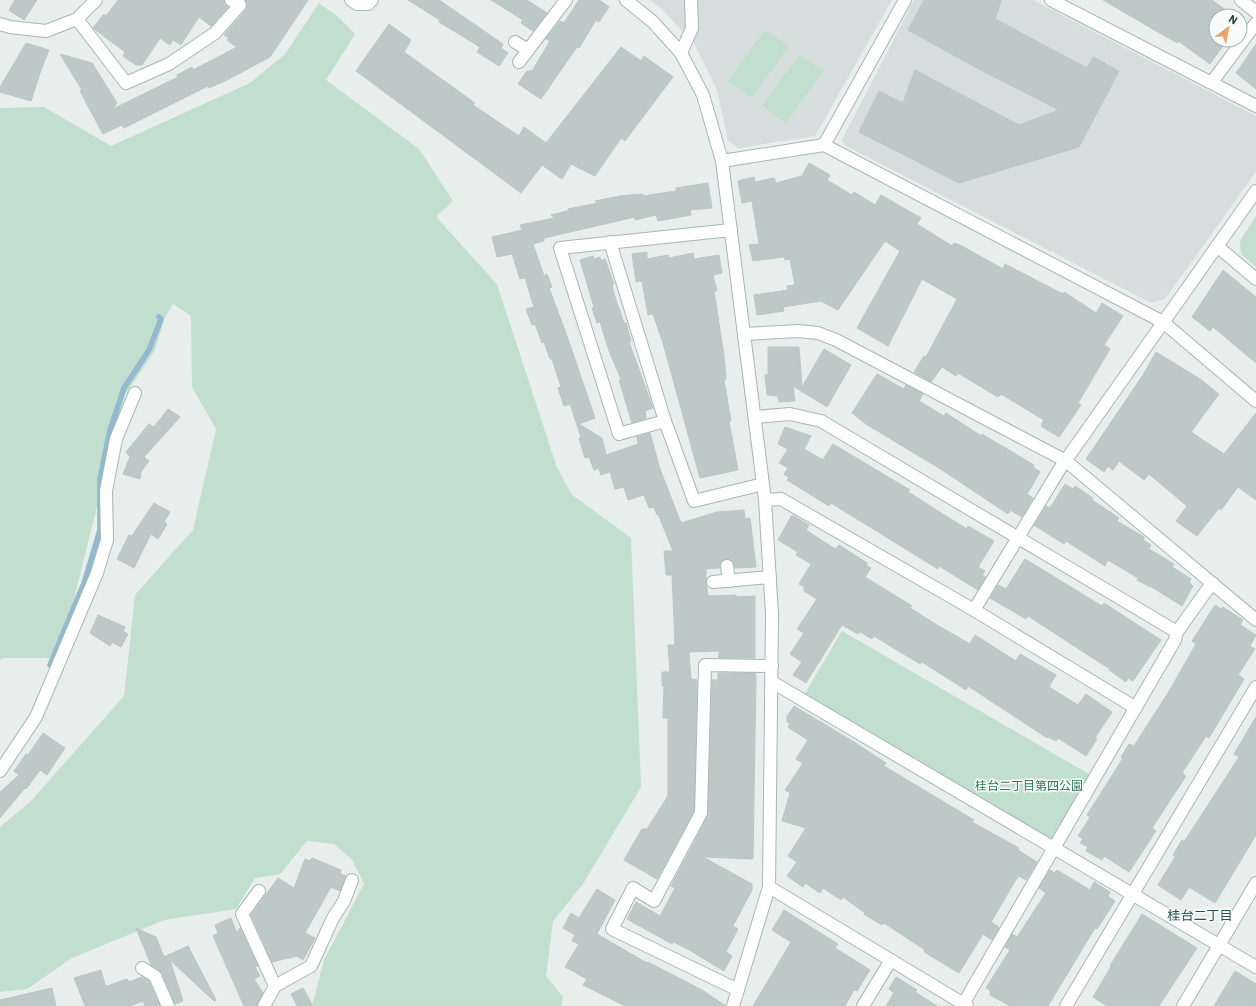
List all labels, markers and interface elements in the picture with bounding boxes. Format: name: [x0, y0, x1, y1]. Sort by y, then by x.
north arrow: [1208, 8, 1248, 48]
text: N: [1226, 11, 1240, 28]
park label: 桂台二丁目第四公園: [975, 778, 1083, 793]
district label: 桂台二丁目: [1167, 907, 1233, 924]

